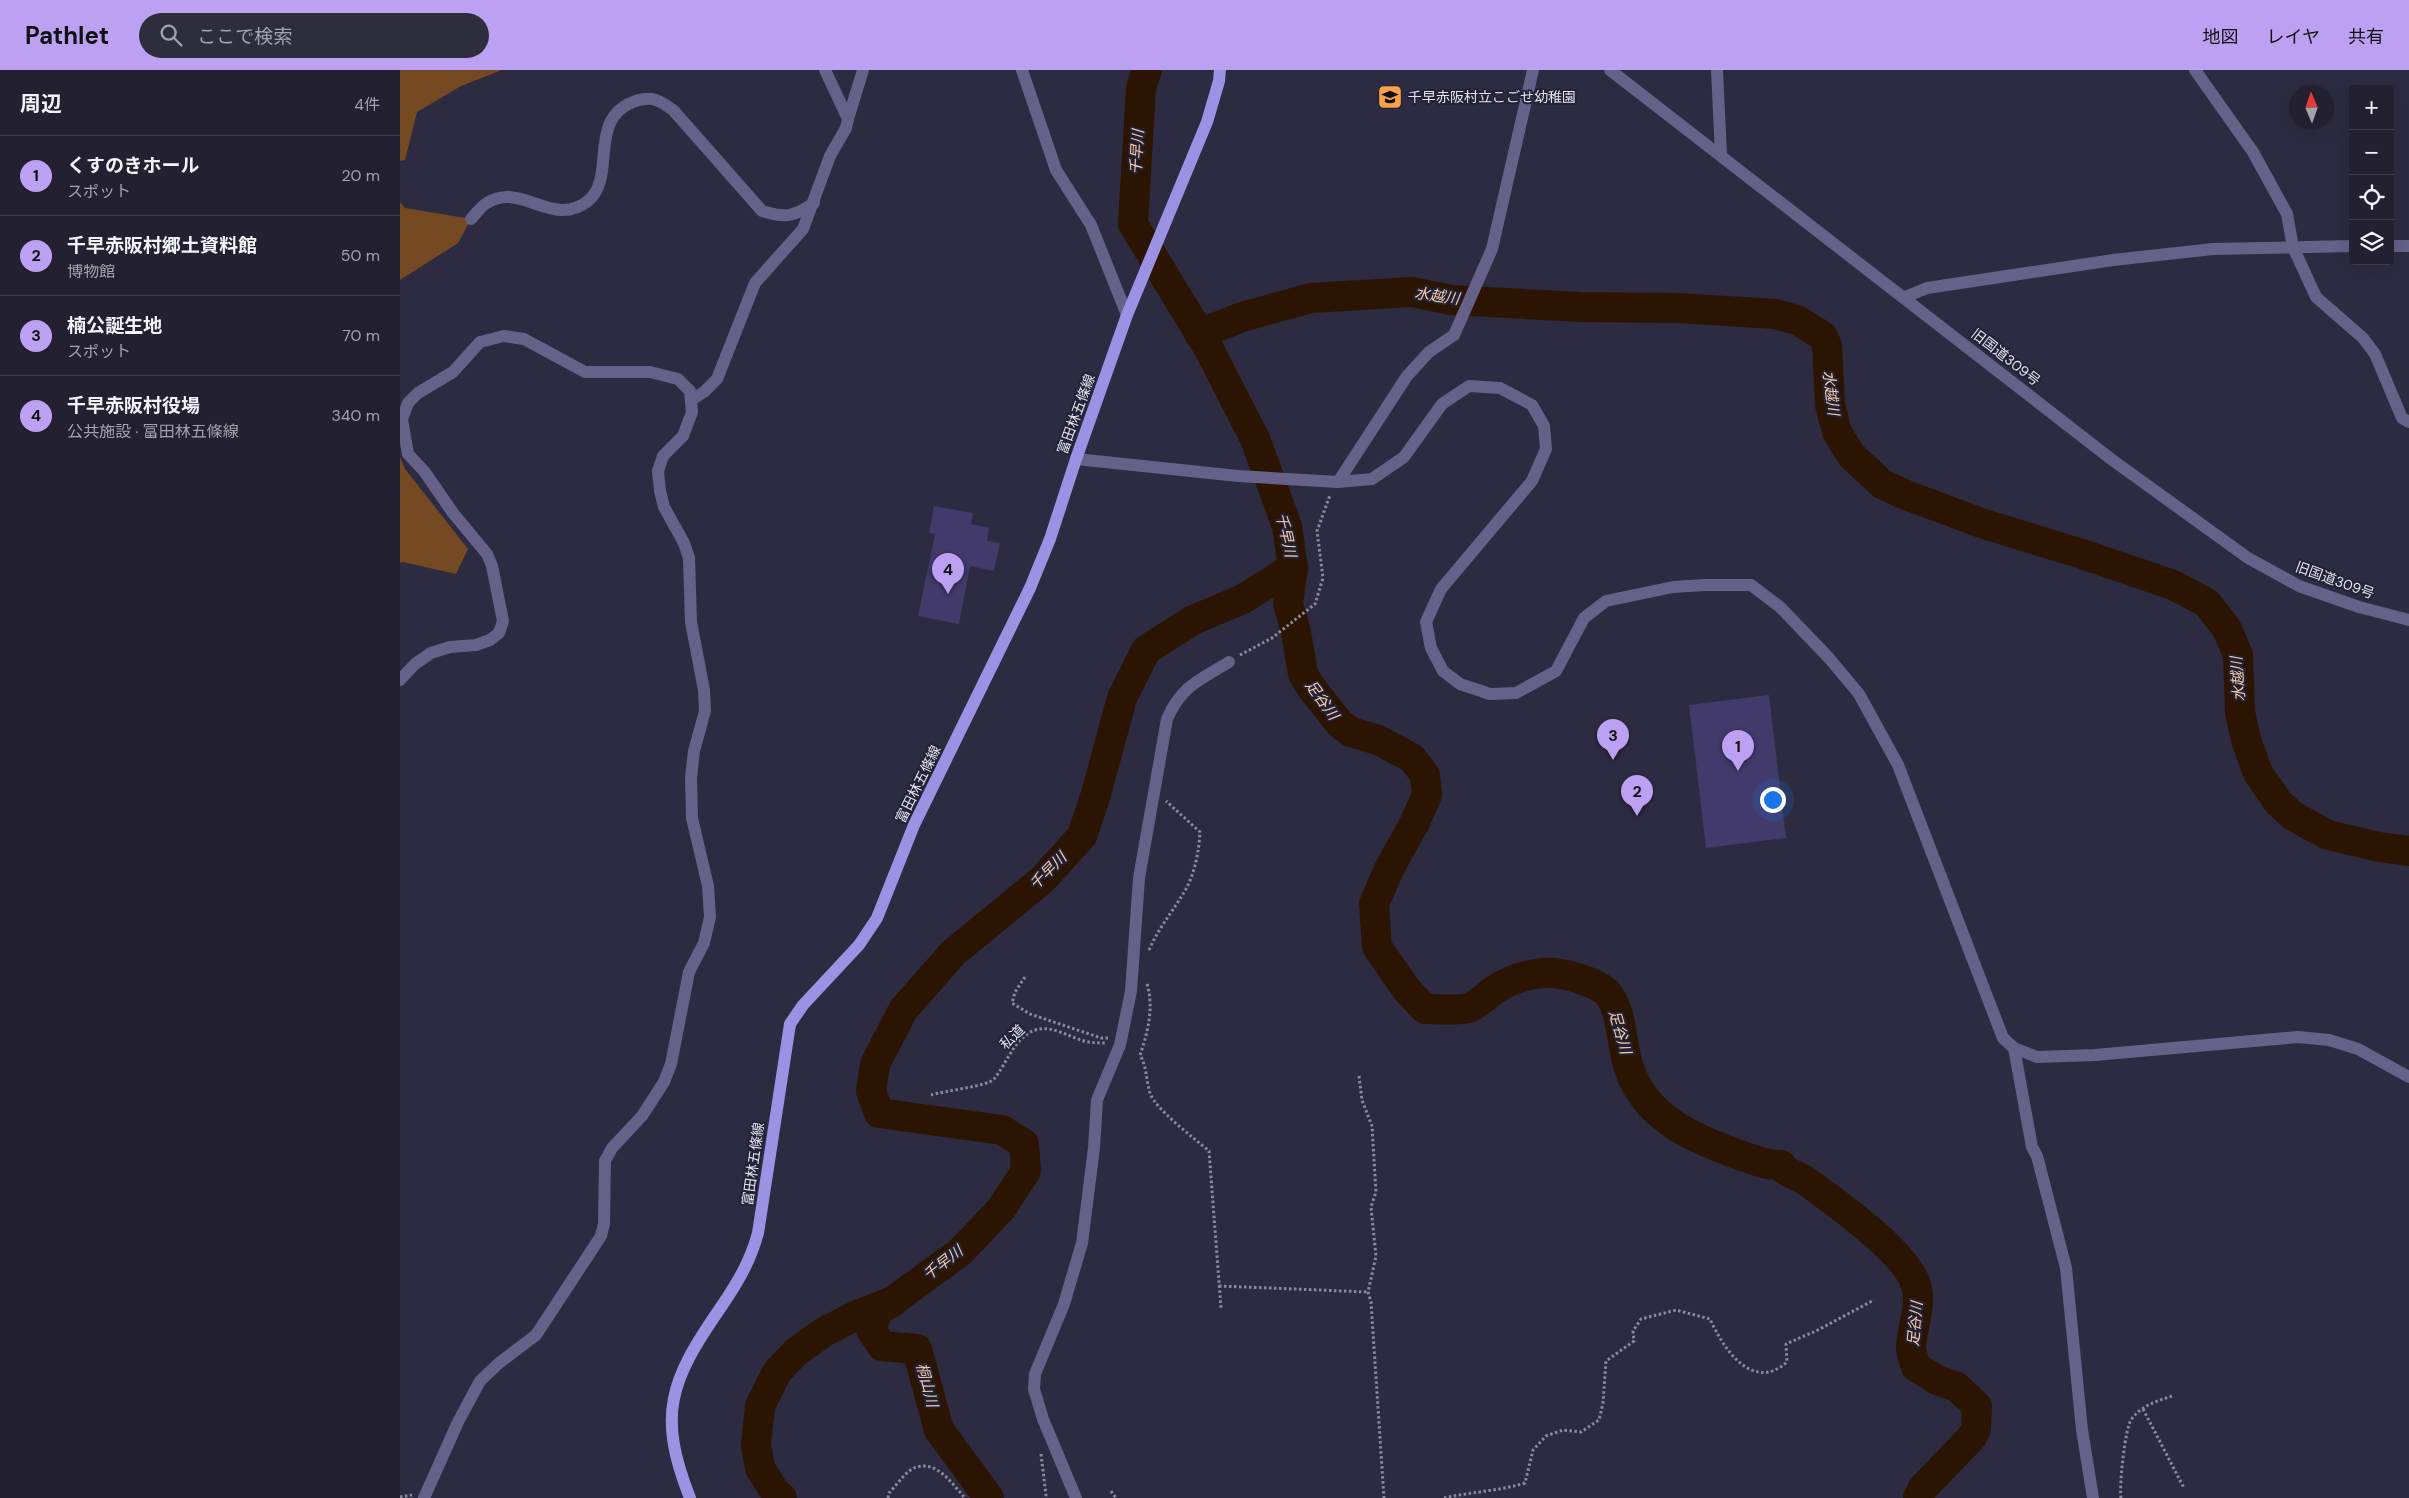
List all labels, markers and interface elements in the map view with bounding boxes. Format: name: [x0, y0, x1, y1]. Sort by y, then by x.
search box: [139, 13, 489, 58]
text: Pathlet: [25, 20, 109, 51]
icon: search: [157, 21, 185, 49]
text: ここで検索: [197, 24, 292, 49]
text: 地図: [2203, 25, 2239, 49]
text: レイヤ: [2267, 25, 2320, 49]
text: 共有: [2348, 25, 2384, 49]
school or university icon: 千早赤阪村立こごせ幼稚園: [1377, 84, 1403, 110]
north arrow: [2289, 85, 2334, 130]
map controls: [2349, 85, 2394, 265]
button: +: [2349, 85, 2394, 130]
place label: 千早赤阪村立こごせ幼稚園: [1408, 88, 1576, 106]
text: 周辺: [20, 90, 62, 118]
text: 4件: [354, 94, 380, 115]
water label: 千早川: [1126, 127, 1148, 175]
button: −: [2349, 130, 2394, 175]
text: くすのきホール: [67, 153, 199, 178]
text: 1: [33, 165, 39, 186]
text: 20 m: [341, 165, 380, 186]
button: locate: [2349, 175, 2394, 220]
text: スポット: [67, 181, 131, 202]
button: layers: [2349, 220, 2394, 265]
text: 千早赤阪村郷土資料館: [67, 233, 257, 258]
text: 2: [31, 245, 41, 266]
text: 50 m: [341, 245, 380, 266]
text: 博物館: [67, 261, 115, 282]
water label: 水越川: [1413, 283, 1463, 309]
text: 楠公誕生地: [67, 313, 162, 338]
street label: 旧国道309号: [1968, 324, 2044, 390]
text: 3: [31, 325, 41, 346]
text: 70 m: [342, 325, 380, 346]
text: スポット: [67, 341, 131, 362]
water label: 水越川: [1818, 369, 1844, 419]
street label: 富田林五條線: [1053, 371, 1099, 457]
text: 千早赤阪村役場: [67, 393, 200, 418]
text: 4: [31, 405, 41, 426]
text: 340 m: [331, 405, 380, 426]
text: 公共施設 · 富田林五條線: [67, 421, 239, 442]
water label: 千早川: [1271, 511, 1301, 561]
pin: 4: [932, 553, 964, 594]
street label: 旧国道309号: [2293, 557, 2377, 603]
water label: 水越川: [2226, 654, 2250, 702]
water label: 足谷川: [1301, 676, 1344, 726]
pin: 3: [1597, 719, 1629, 760]
pin: 1: [1722, 730, 1754, 771]
street label: 富田林五條線: [891, 742, 945, 826]
pin: 2: [1621, 775, 1653, 816]
your location: [1760, 787, 1786, 813]
water label: 千早川: [1025, 847, 1072, 894]
water label: 足谷川: [1604, 1008, 1636, 1058]
street label: 私道: [996, 1021, 1028, 1053]
street label: 富田林五條線: [738, 1121, 768, 1207]
water label: 千早川: [919, 1240, 968, 1285]
water label: 足谷川: [1903, 1299, 1927, 1347]
water label: 桐山川: [912, 1361, 943, 1411]

